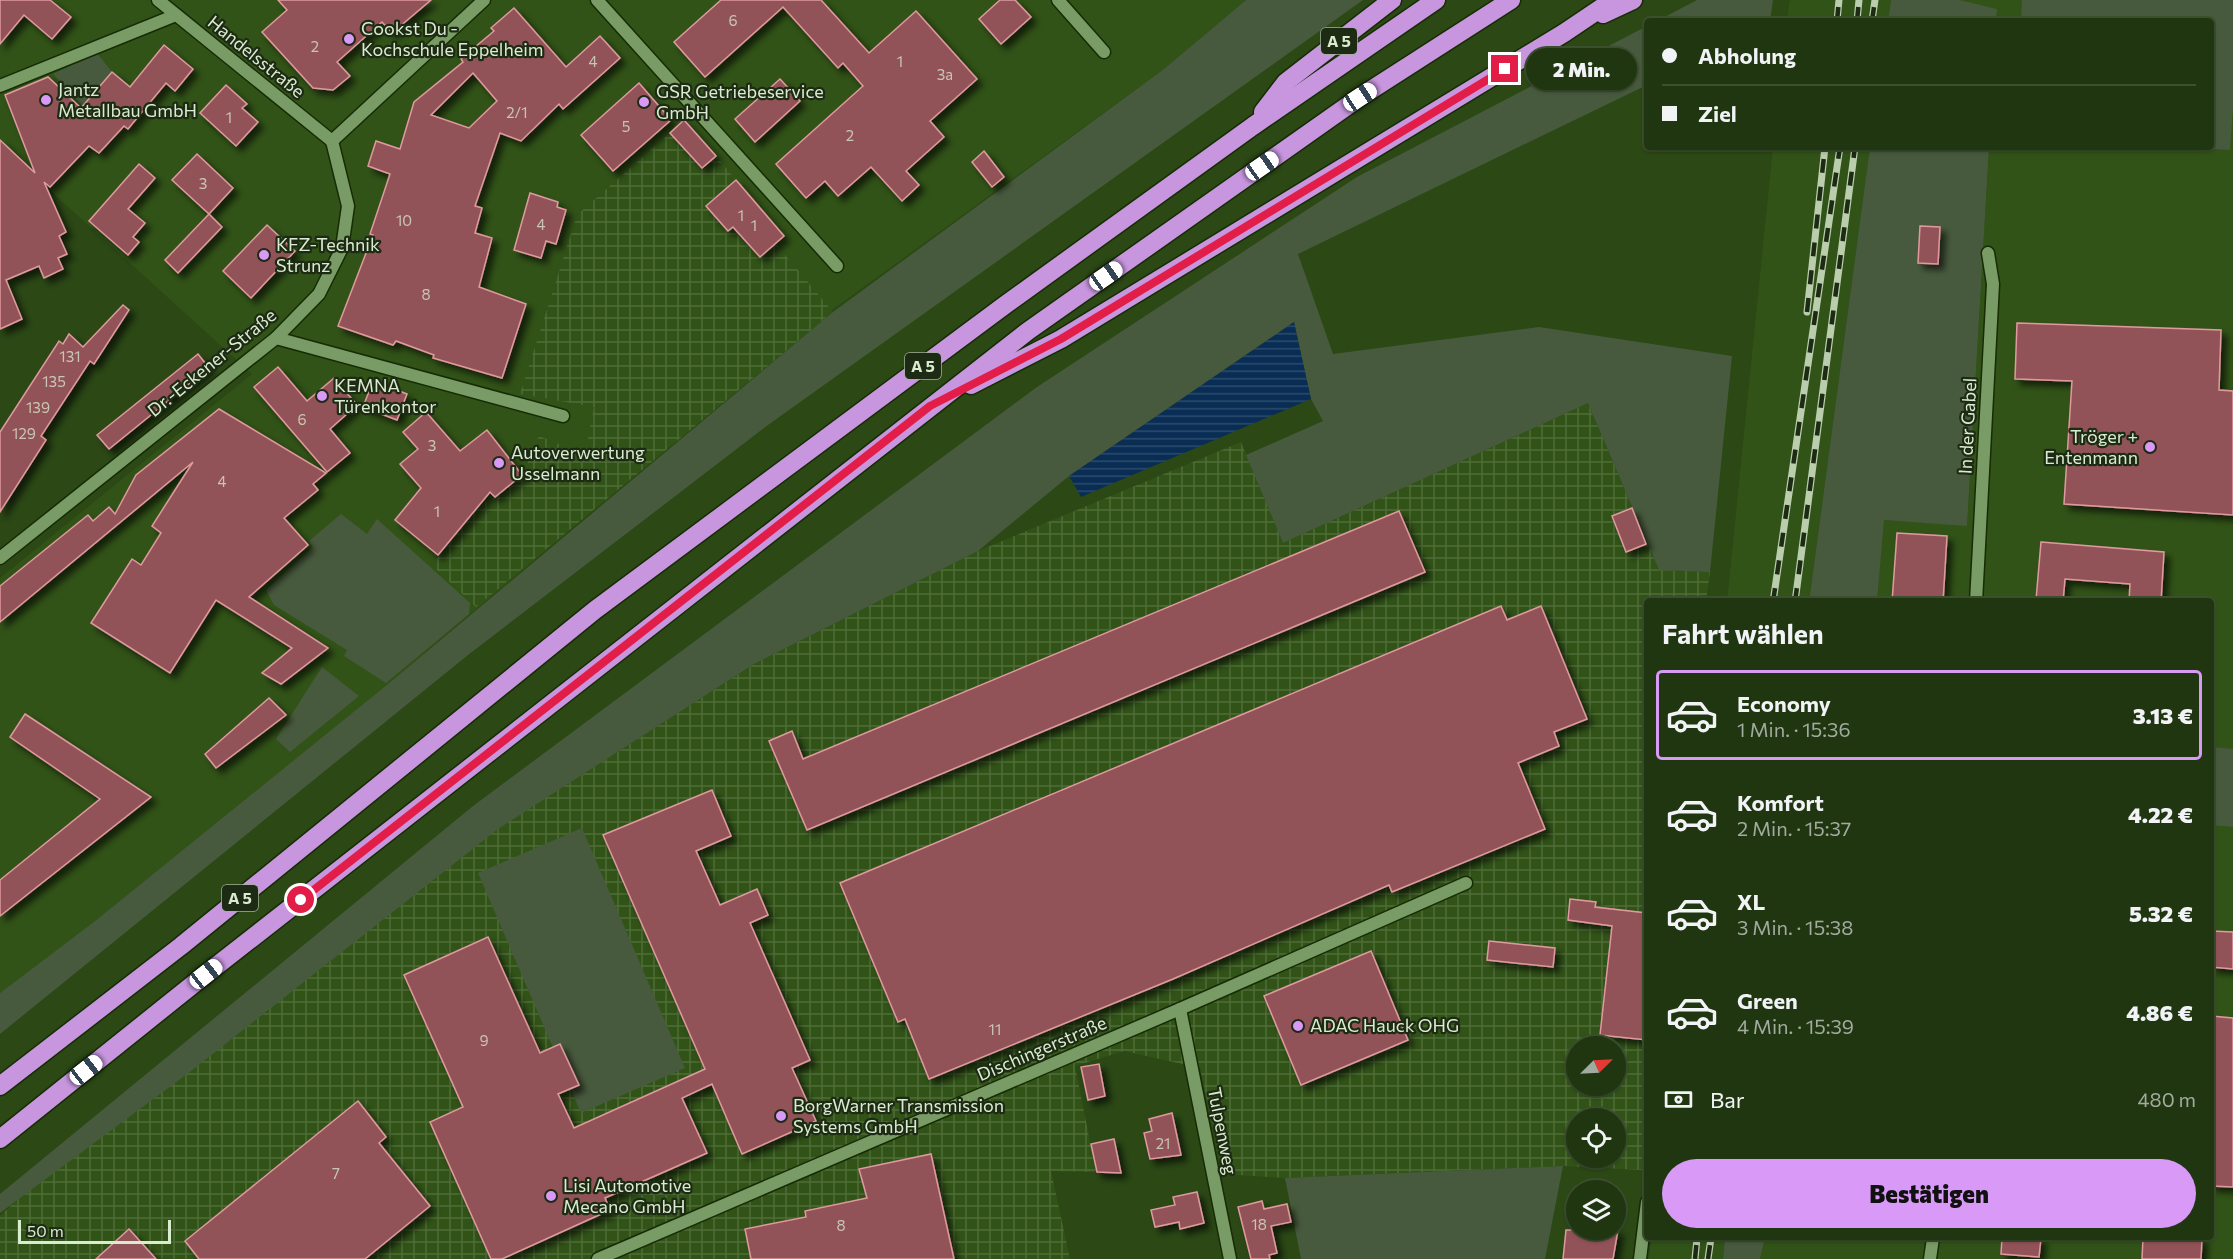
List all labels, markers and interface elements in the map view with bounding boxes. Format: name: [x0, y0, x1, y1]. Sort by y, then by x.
street label: Handelsstraße: [204, 10, 309, 102]
house number: 6: [728, 11, 738, 29]
place label: Cookst Du - Kochschule Eppelheim: [361, 17, 544, 60]
road number: A 5: [1321, 28, 1357, 54]
marker: Cookst Du - Kochschule Eppelheim: [342, 32, 356, 46]
house number: 2: [311, 37, 319, 55]
text: Abholung: [1698, 42, 1796, 69]
callout: 2 Min.: [1526, 48, 1637, 90]
house number: 4: [589, 52, 598, 70]
house number: 1: [897, 52, 903, 70]
route end: [1491, 55, 1518, 82]
text: 2 Min.: [1553, 57, 1610, 81]
house number: 3a: [937, 65, 953, 83]
place label: Jantz Metallbau GmbH: [58, 78, 197, 121]
place label: GSR Getriebeservice GmbH: [656, 80, 824, 123]
car: [1340, 80, 1380, 114]
marker: Jantz Metallbau GmbH: [39, 93, 53, 107]
marker: GSR Getriebeservice GmbH: [637, 95, 651, 109]
text: Ziel: [1698, 100, 1737, 127]
house number: 2/1: [506, 103, 528, 121]
house number: 1: [226, 108, 232, 126]
house number: 5: [622, 117, 630, 135]
house number: 2: [846, 126, 854, 144]
car: [1242, 148, 1282, 184]
house number: 3: [199, 174, 207, 192]
house number: 1: [738, 206, 744, 224]
house number: 10: [396, 211, 412, 229]
house number: 4: [537, 215, 546, 233]
house number: 1: [751, 216, 757, 234]
place label: KFZ-Technik Strunz: [276, 233, 380, 276]
marker: KFZ-Technik Strunz: [257, 248, 271, 262]
car: [1086, 258, 1126, 294]
house number: 8: [421, 285, 431, 303]
street label: Dr.-Eckener-Straße: [143, 304, 280, 421]
house number: 131: [59, 347, 81, 365]
road number: A 5: [905, 353, 941, 379]
house number: 135: [42, 372, 66, 390]
place label: KEMNA Türenkontor: [334, 374, 436, 417]
street label: In der Gabel: [1953, 377, 1981, 475]
marker: KEMNA Türenkontor: [315, 389, 329, 403]
house number: 139: [26, 398, 50, 416]
house number: 6: [297, 410, 307, 428]
house number: 129: [12, 424, 36, 442]
place label: Tröger + Entenmann: [2044, 425, 2138, 468]
house number: 3: [428, 436, 436, 454]
marker: Tröger + Entenmann: [2143, 440, 2157, 454]
place label: Autoverwertung Usselmann: [511, 441, 645, 484]
marker: Autoverwertung Usselmann: [492, 456, 506, 470]
house number: 4: [218, 472, 227, 490]
house number: 1: [434, 502, 440, 520]
text: Fahrt wählen: [1662, 617, 1824, 650]
icon: car: [1665, 688, 1719, 742]
text: Economy: [1737, 690, 1831, 717]
text: 3.13 €: [2133, 702, 2193, 729]
text: 1 Min. · 15:36: [1737, 717, 1851, 741]
icon: car: [1665, 787, 1719, 841]
text: Komfort: [1737, 789, 1824, 816]
text: 4.22 €: [2128, 801, 2193, 828]
text: 2 Min. · 15:37: [1737, 816, 1851, 840]
road number: A 5: [222, 885, 258, 911]
route start: [287, 886, 314, 913]
icon: car: [1665, 886, 1719, 940]
text: XL: [1737, 888, 1765, 915]
text: 5.32 €: [2129, 900, 2193, 927]
text: 3 Min. · 15:38: [1737, 915, 1853, 939]
car: [186, 956, 226, 992]
icon: car: [1665, 985, 1719, 1039]
text: Green: [1737, 987, 1798, 1014]
text: 4.86 €: [2126, 999, 2193, 1026]
street label: Dischingerstraße: [974, 1011, 1110, 1085]
place label: ADAC Hauck OHG: [1310, 1014, 1459, 1036]
text: 4 Min. · 15:39: [1737, 1014, 1854, 1038]
marker: ADAC Hauck OHG: [1291, 1019, 1305, 1033]
house number: 11: [989, 1020, 1001, 1038]
house number: 9: [479, 1031, 489, 1049]
north arrow: [1566, 1036, 1626, 1096]
map controls: [1566, 1036, 1626, 1240]
car: [66, 1052, 106, 1088]
icon: cash: [1662, 1083, 1695, 1116]
street label: Tulpenweg: [1204, 1085, 1242, 1176]
text: Bar: [1710, 1086, 1745, 1113]
text: 480 m: [2138, 1087, 2196, 1111]
place label: BorgWarner Transmission Systems GmbH: [793, 1094, 1004, 1137]
button: locate: [1566, 1108, 1626, 1168]
marker: BorgWarner Transmission Systems GmbH: [774, 1109, 788, 1123]
house number: 21: [1156, 1134, 1170, 1152]
button: Bestätigen: [1662, 1159, 2196, 1228]
house number: 7: [332, 1164, 340, 1182]
place label: Lisi Automotive Mecano GmbH: [563, 1174, 691, 1217]
button: layers: [1566, 1180, 1626, 1240]
marker: Lisi Automotive Mecano GmbH: [544, 1189, 558, 1203]
house number: 18: [1251, 1215, 1267, 1233]
house number: 8: [836, 1216, 846, 1234]
scale bar: [18, 1217, 171, 1244]
text: 50 m: [27, 1221, 64, 1240]

